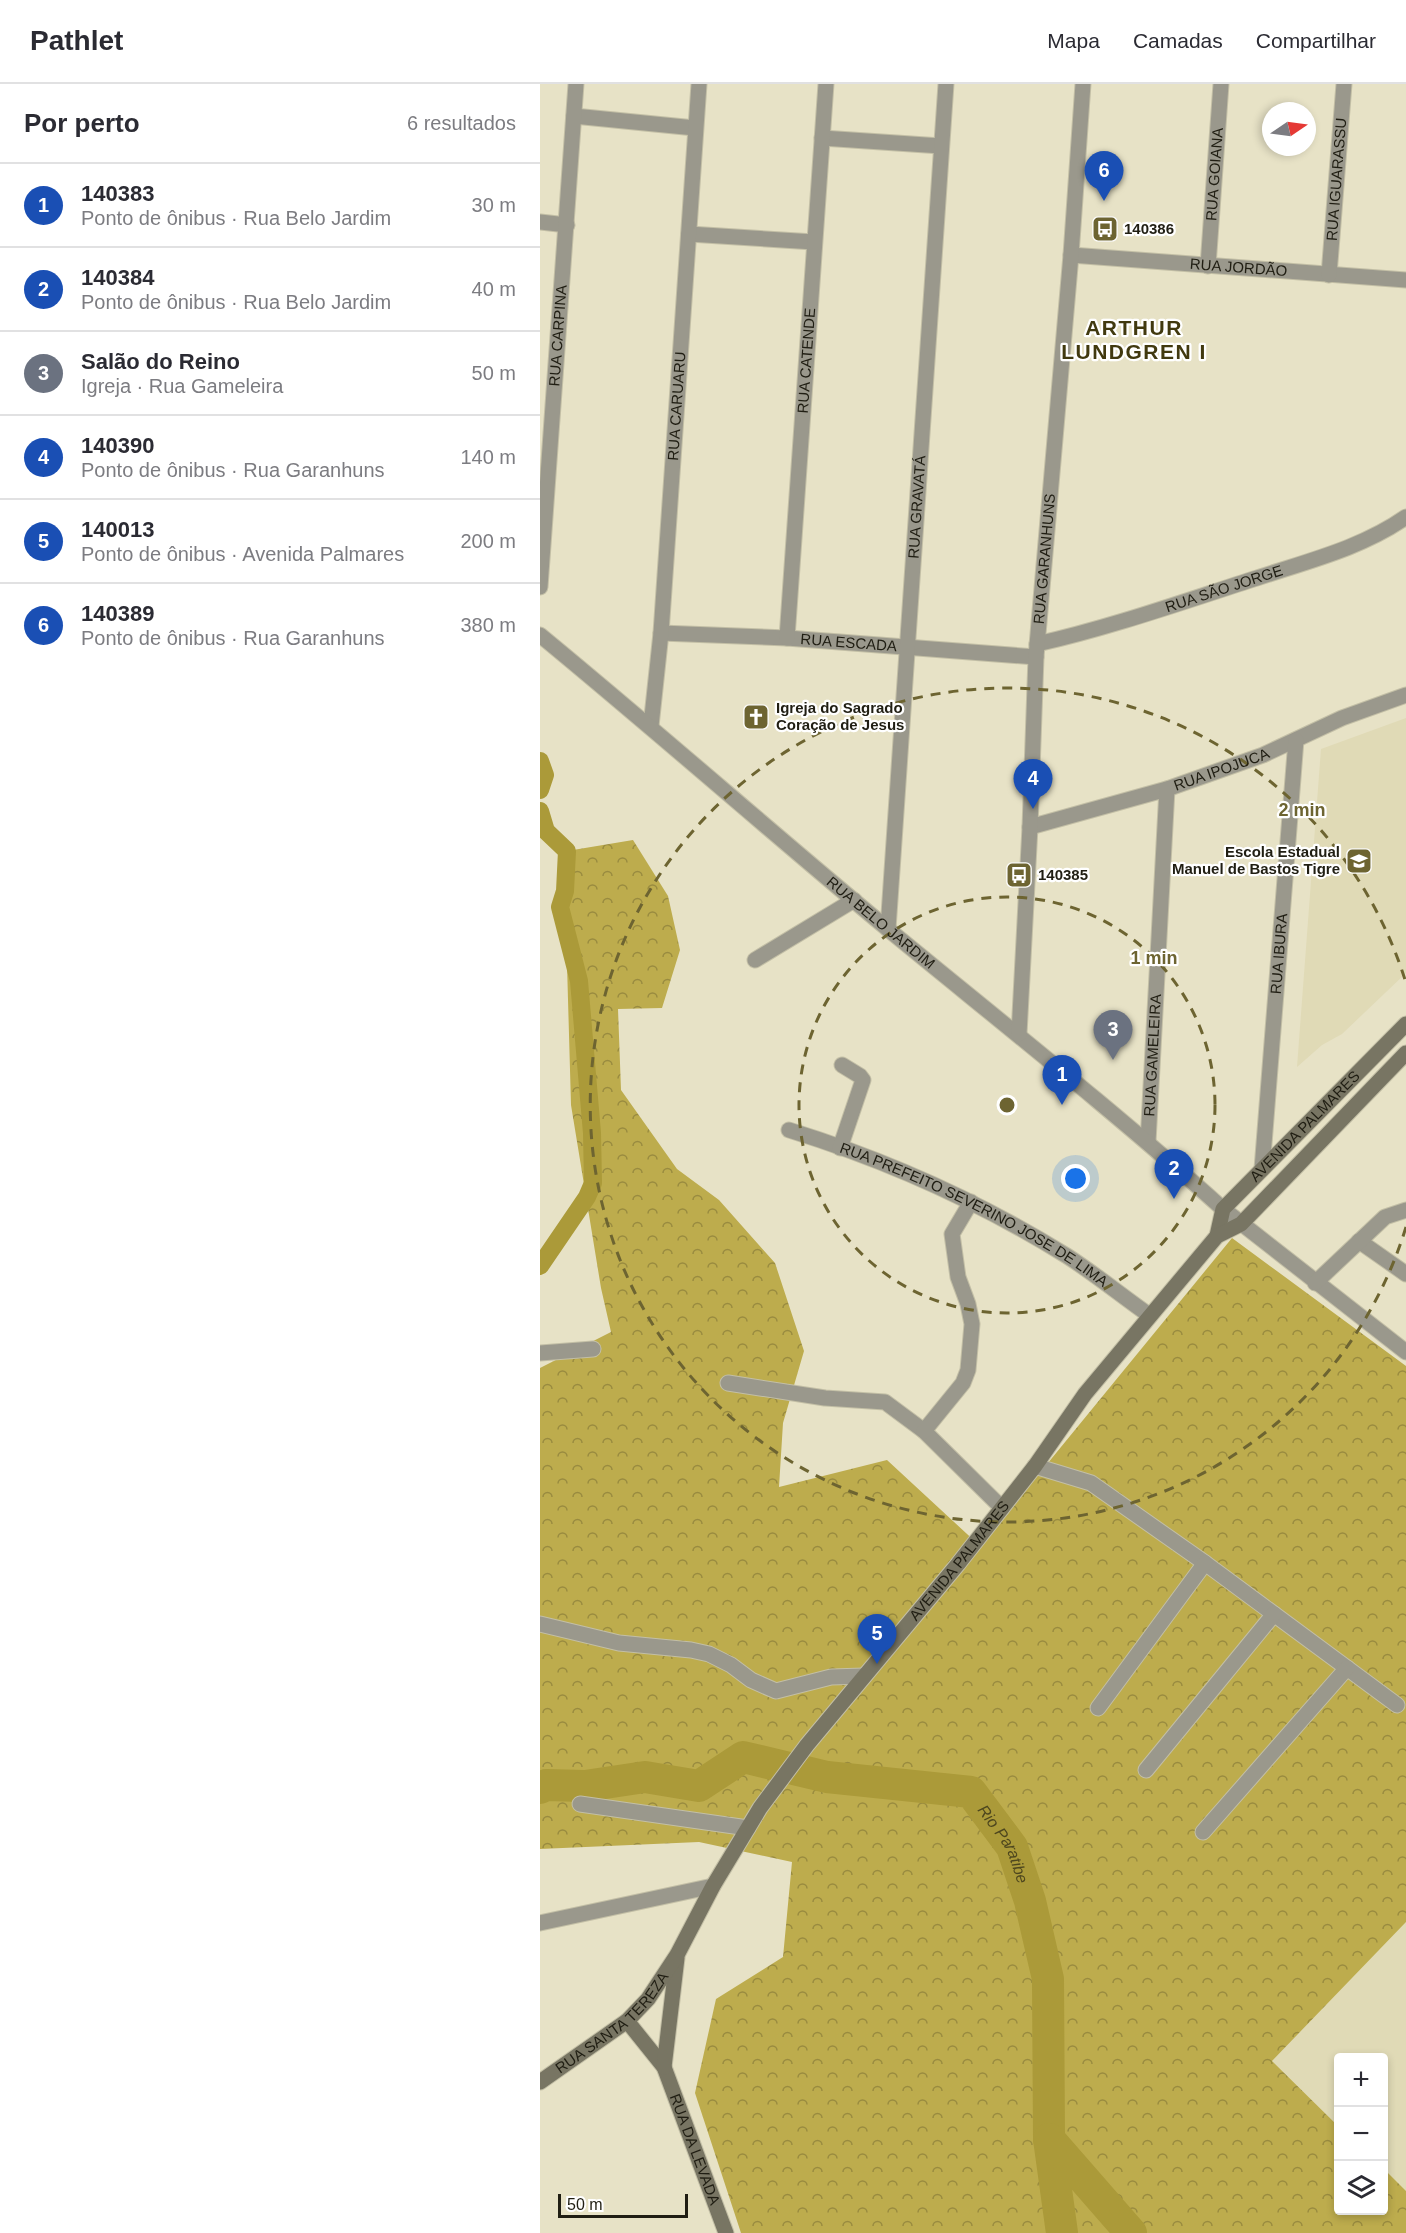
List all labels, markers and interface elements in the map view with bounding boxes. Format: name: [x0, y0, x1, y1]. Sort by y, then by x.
text: Pathlet: [30, 25, 123, 56]
text: Mapa: [1047, 29, 1100, 52]
text: Camadas: [1133, 29, 1223, 52]
text: Compartilhar: [1256, 29, 1376, 52]
north arrow: [1262, 102, 1316, 156]
text: Por perto: [24, 108, 140, 138]
text: 6 resultados: [407, 112, 516, 134]
street label: RUA IGUARASSU: [1323, 117, 1349, 241]
street label: RUA GOIANA: [1202, 127, 1226, 221]
pin: 6: [1084, 152, 1124, 201]
text: 140383: [81, 181, 154, 206]
text: 1: [38, 194, 49, 216]
text: 30 m: [472, 194, 516, 216]
text: Ponto de ônibus · Rua Belo Jardim: [81, 207, 391, 229]
bus stop icon: 140386: [1090, 214, 1120, 244]
place label: 140386: [1124, 220, 1174, 237]
street label: RUA JORDÃO: [1189, 255, 1288, 279]
text: 140384: [81, 265, 154, 290]
text: 2: [38, 278, 49, 300]
text: 40 m: [472, 278, 516, 300]
street label: RUA CARPINA: [545, 284, 570, 387]
text: Ponto de ônibus · Rua Belo Jardim: [81, 291, 391, 313]
street label: RUA CATENDE: [794, 307, 818, 414]
district label: ARTHUR LUNDGREN I: [1061, 316, 1207, 363]
text: Salão do Reino: [81, 349, 240, 374]
street label: RUA CARUARU: [664, 351, 688, 461]
text: 3: [38, 362, 49, 384]
text: 50 m: [472, 362, 516, 384]
text: Igreja · Rua Gameleira: [81, 375, 283, 397]
text: 140390: [81, 433, 154, 458]
text: 4: [38, 446, 49, 468]
text: 140 m: [460, 446, 516, 468]
street label: RUA GRAVATÁ: [904, 455, 928, 559]
text: Ponto de ônibus · Rua Garanhuns: [81, 459, 385, 481]
street label: RUA GARANHUNS: [1030, 493, 1058, 625]
text: 140013: [81, 517, 154, 542]
text: 5: [38, 530, 49, 552]
text: 200 m: [460, 530, 516, 552]
text: Ponto de ônibus · Avenida Palmares: [81, 543, 404, 565]
street label: RUA SÃO JORGE: [1163, 561, 1285, 615]
text: 140389: [81, 601, 154, 626]
text: 6: [38, 614, 49, 636]
text: 380 m: [460, 614, 516, 636]
text: Ponto de ônibus · Rua Garanhuns: [81, 627, 385, 649]
street label: RUA ESCADA: [800, 630, 898, 654]
place label: Igreja do Sagrado Coração de Jesus: [776, 699, 904, 733]
church icon: Igreja do Sagrado Coração de Jesus: [741, 702, 771, 732]
street label: RUA IPOJUCA: [1171, 744, 1272, 794]
pin: 4: [1014, 760, 1052, 809]
text: 2 min: [1278, 800, 1326, 820]
place label: Escola Estadual Manuel de Bastos Tigre: [1172, 843, 1340, 877]
school or university icon: Escola Estadual Manuel de Bastos Tigre: [1344, 846, 1374, 876]
bus stop icon: 140385: [1004, 860, 1034, 890]
place label: 140385: [1038, 866, 1088, 883]
street label: RUA BELO JARDIM: [824, 873, 938, 972]
street label: RUA IBURA: [1267, 913, 1290, 995]
text: 1 min: [1130, 948, 1178, 968]
street label: RUA GAMELEIRA: [1140, 993, 1164, 1117]
pin: 3: [1094, 1010, 1132, 1060]
pin: 1: [1042, 1056, 1082, 1105]
street label: AVENIDA PALMARES: [1246, 1067, 1363, 1185]
centre of rings: [997, 1095, 1017, 1115]
street label: RUA PREFEITO SEVERINO JOSE DE LIMA: [838, 1139, 1111, 1290]
pin: 2: [1154, 1150, 1194, 1199]
your location: [1061, 1164, 1090, 1193]
street label: AVENIDA PALMARES: [906, 1497, 1012, 1624]
pin: 5: [858, 1614, 896, 1664]
water label: Rio Paratibe: [975, 1802, 1031, 1886]
street label: RUA SANTA TEREZA: [552, 1969, 671, 2077]
map controls: [1334, 2053, 1388, 2215]
button: +: [1334, 2053, 1388, 2107]
street label: RUA DA LEVADA: [667, 2091, 724, 2207]
button: −: [1334, 2107, 1388, 2161]
button: layers: [1334, 2161, 1388, 2215]
scale bar: [558, 2191, 688, 2218]
text: 50 m: [567, 2196, 603, 2213]

